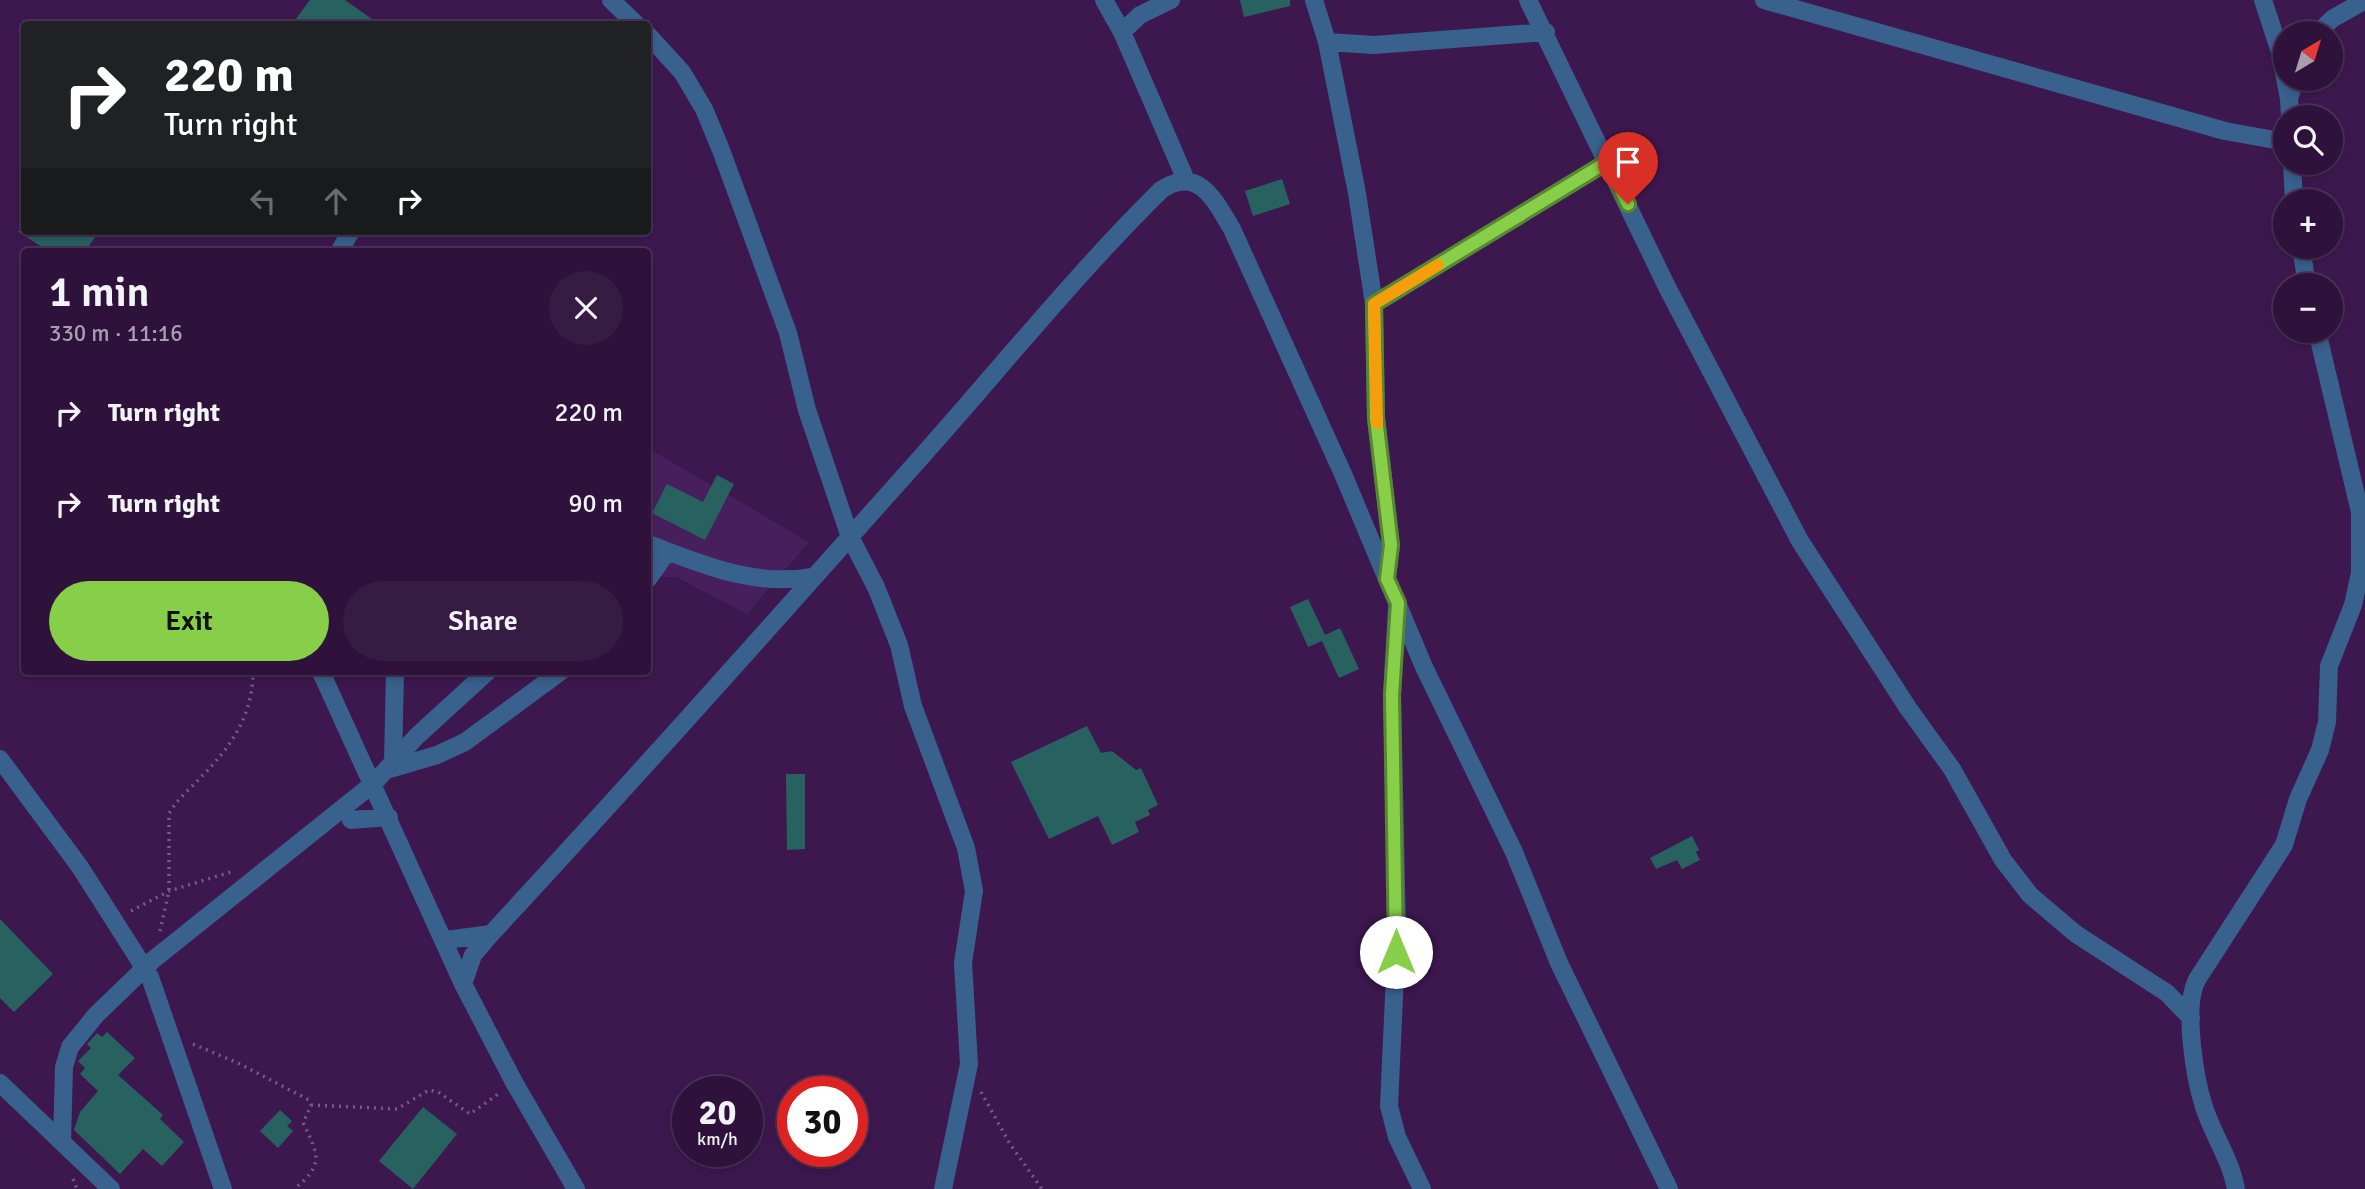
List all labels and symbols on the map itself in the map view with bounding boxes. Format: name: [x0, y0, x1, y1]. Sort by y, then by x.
north arrow: [2273, 21, 2343, 91]
pin: [1598, 132, 1658, 204]
position arrow: [1359, 915, 1433, 989]
speed limit sign: 30: [777, 1076, 868, 1167]

